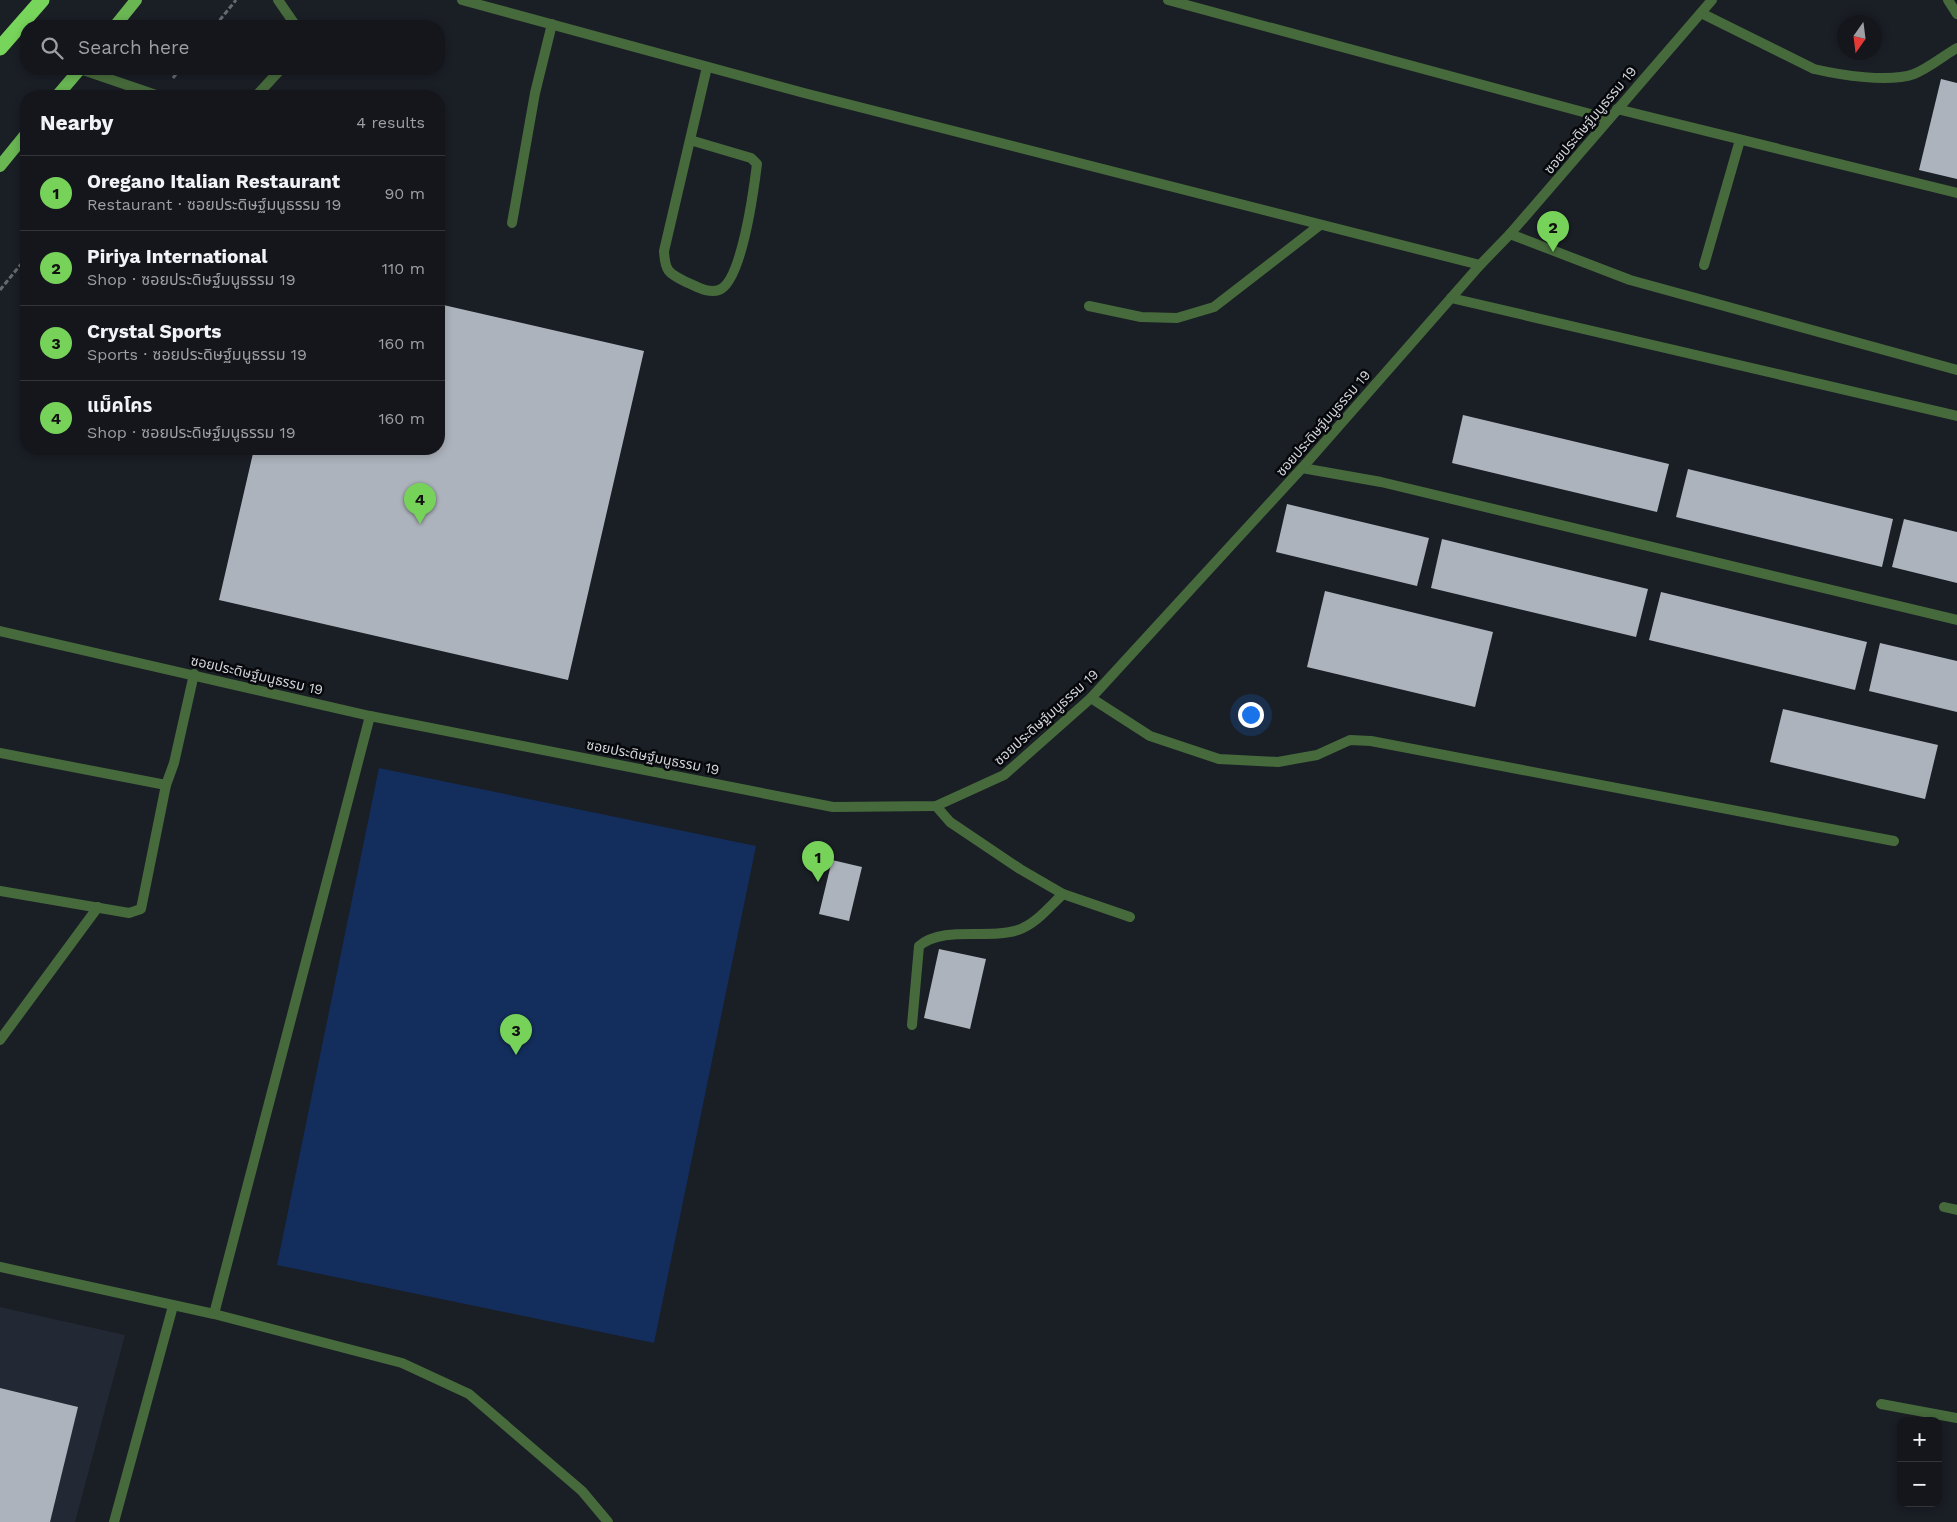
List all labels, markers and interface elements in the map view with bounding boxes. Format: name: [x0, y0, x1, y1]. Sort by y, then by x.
north arrow: [1837, 15, 1882, 60]
search box: [20, 20, 445, 75]
icon: search: [38, 34, 66, 62]
text: Search here: [78, 36, 189, 59]
street label: ซอยประดิษฐ์มนูธรรม 19: [1540, 63, 1640, 178]
text: Nearby: [40, 110, 113, 135]
text: 4 results: [356, 113, 425, 132]
text: Oregano Italian Restaurant: [87, 170, 340, 193]
text: 1: [53, 184, 59, 203]
text: 90 m: [384, 184, 425, 203]
text: Restaurant · ซอยประดิษฐ์มนูธรรม 19: [87, 195, 341, 214]
pin: 2: [1537, 211, 1569, 252]
text: Piriya International: [87, 245, 268, 268]
text: 2: [51, 259, 61, 278]
text: 110 m: [382, 259, 425, 278]
text: Shop · ซอยประดิษฐ์มนูธรรม 19: [87, 270, 296, 289]
text: Crystal Sports: [87, 320, 221, 343]
text: 3: [51, 334, 61, 353]
text: 160 m: [378, 334, 425, 353]
text: Sports · ซอยประดิษฐ์มนูธรรม 19: [87, 345, 307, 364]
street label: ซอยประดิษฐ์มนูธรรม 19: [1273, 367, 1374, 480]
text: แม็คโคร: [87, 394, 152, 417]
text: 4: [51, 409, 61, 428]
text: 160 m: [378, 409, 425, 428]
text: Shop · ซอยประดิษฐ์มนูธรรม 19: [87, 423, 296, 442]
pin: 4: [404, 483, 436, 524]
street label: ซอยประดิษฐ์มนูธรรม 19: [189, 652, 325, 699]
street label: ซอยประดิษฐ์มนูธรรม 19: [990, 666, 1102, 769]
your location: [1238, 702, 1264, 728]
street label: ซอยประดิษฐ์มนูธรรม 19: [585, 736, 721, 779]
pin: 1: [802, 841, 834, 882]
pin: 3: [500, 1014, 532, 1055]
map controls: [1897, 1417, 1942, 1507]
button: +: [1897, 1417, 1942, 1462]
button: −: [1897, 1462, 1942, 1507]

